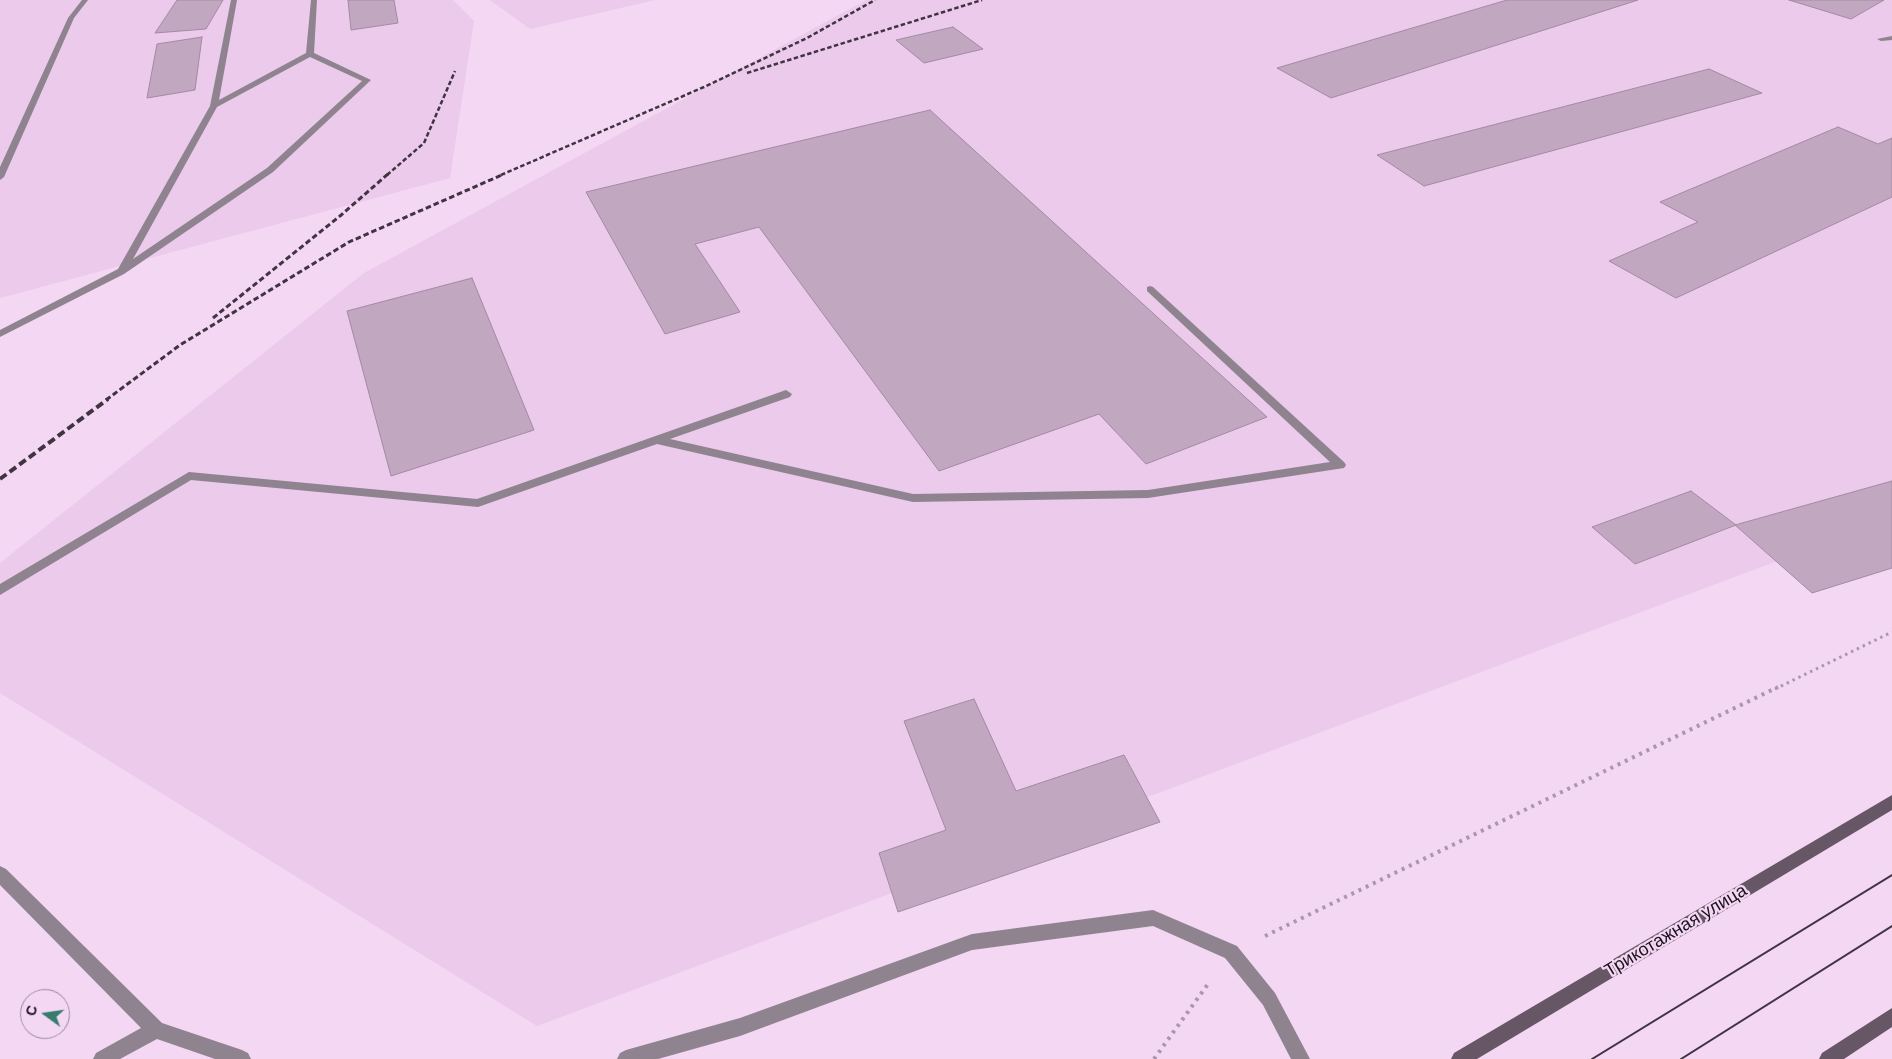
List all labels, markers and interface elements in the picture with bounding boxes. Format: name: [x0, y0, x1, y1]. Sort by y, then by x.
street label: Трикотажная улица: [1601, 880, 1751, 982]
north arrow: [20, 989, 70, 1039]
text: С: [22, 1004, 40, 1017]

